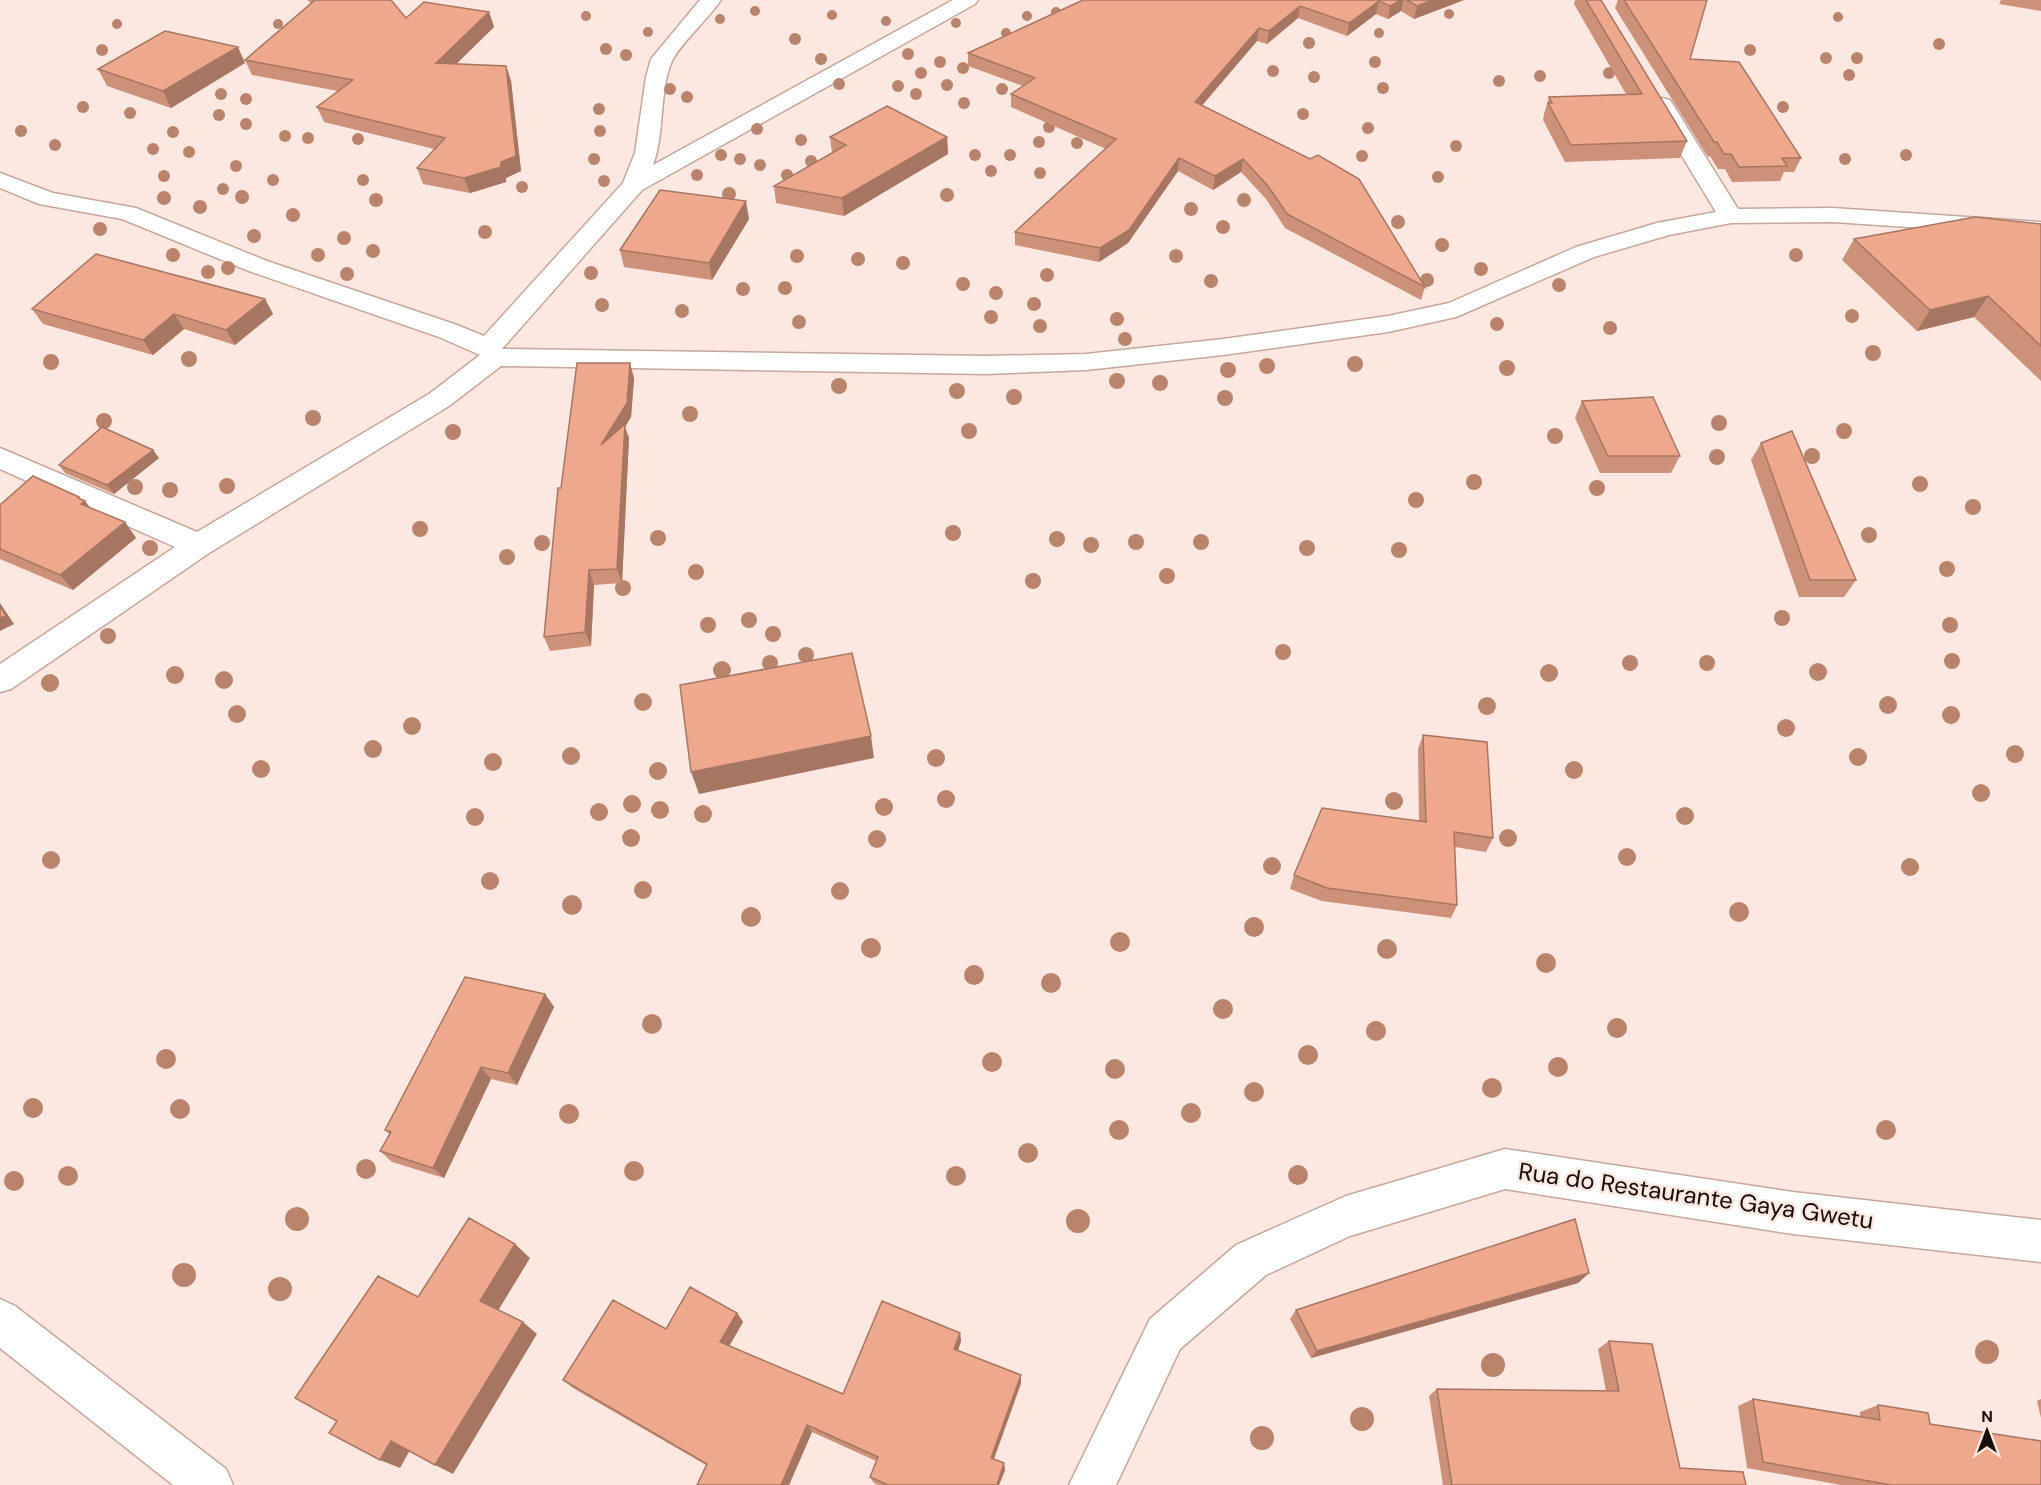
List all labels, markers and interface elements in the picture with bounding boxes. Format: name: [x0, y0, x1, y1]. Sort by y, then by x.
street label: Rua do Restaurante Gaya Gwetu: [1517, 1155, 1876, 1236]
north arrow: [1957, 1401, 2017, 1461]
text: N: [1981, 1406, 1993, 1427]

